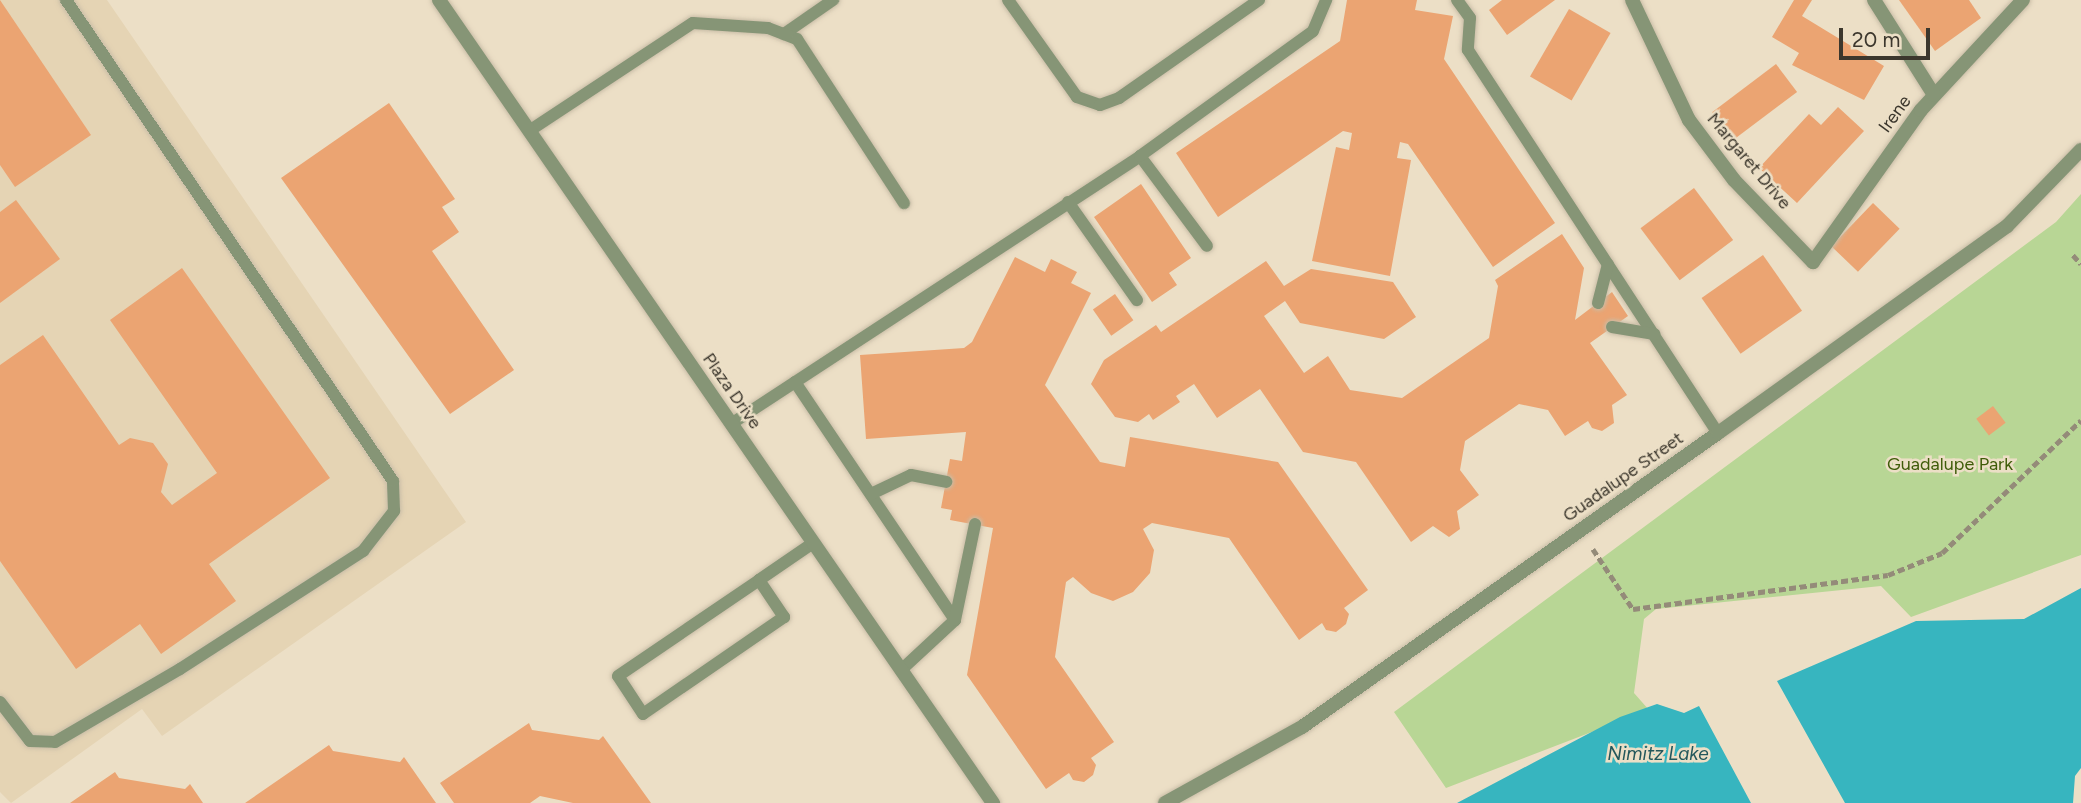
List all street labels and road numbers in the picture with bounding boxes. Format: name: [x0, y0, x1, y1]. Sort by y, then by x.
street label: Irene: [1874, 91, 1916, 137]
street label: Margaret Drive: [1702, 108, 1796, 214]
street label: Plaza Drive: [698, 349, 766, 433]
street label: Guadalupe Street: [1559, 427, 1687, 527]

